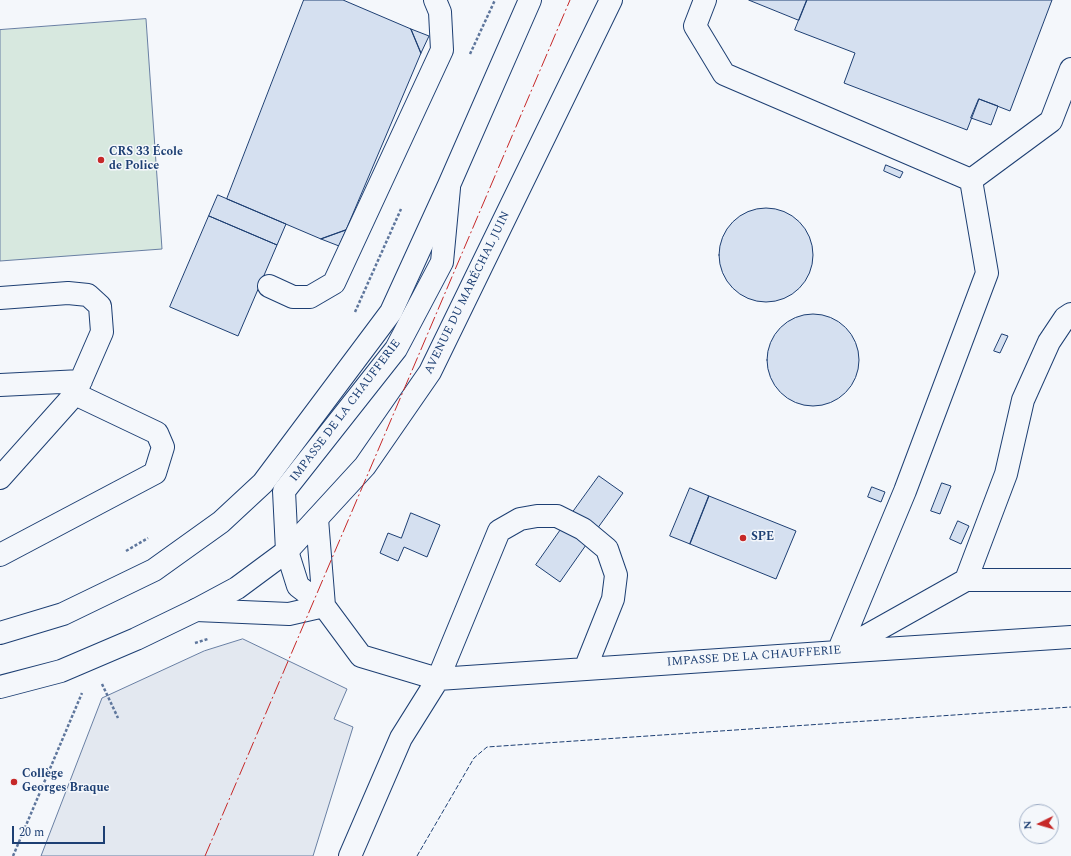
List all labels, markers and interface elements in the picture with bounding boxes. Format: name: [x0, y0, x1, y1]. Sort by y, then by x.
place label: CRS 33 École de Police: [109, 146, 183, 174]
marker: CRS 33 École de Police: [96, 155, 106, 165]
street label: AVENUE DU MARÉCHAL JUIN: [422, 209, 514, 377]
street label: IMPASSE DE LA CHAUFFERIE: [288, 337, 404, 485]
place label: SPE: [751, 531, 774, 545]
marker: SPE: [738, 533, 748, 543]
street label: IMPASSE DE LA CHAUFFERIE: [666, 644, 842, 670]
place label: Collège Georges Braque: [22, 768, 109, 796]
marker: Collège Georges Braque: [9, 777, 19, 787]
north arrow: [1019, 804, 1059, 844]
scale bar: [14, 818, 107, 844]
text: N: [1019, 820, 1036, 830]
text: 20 m: [19, 823, 44, 842]

